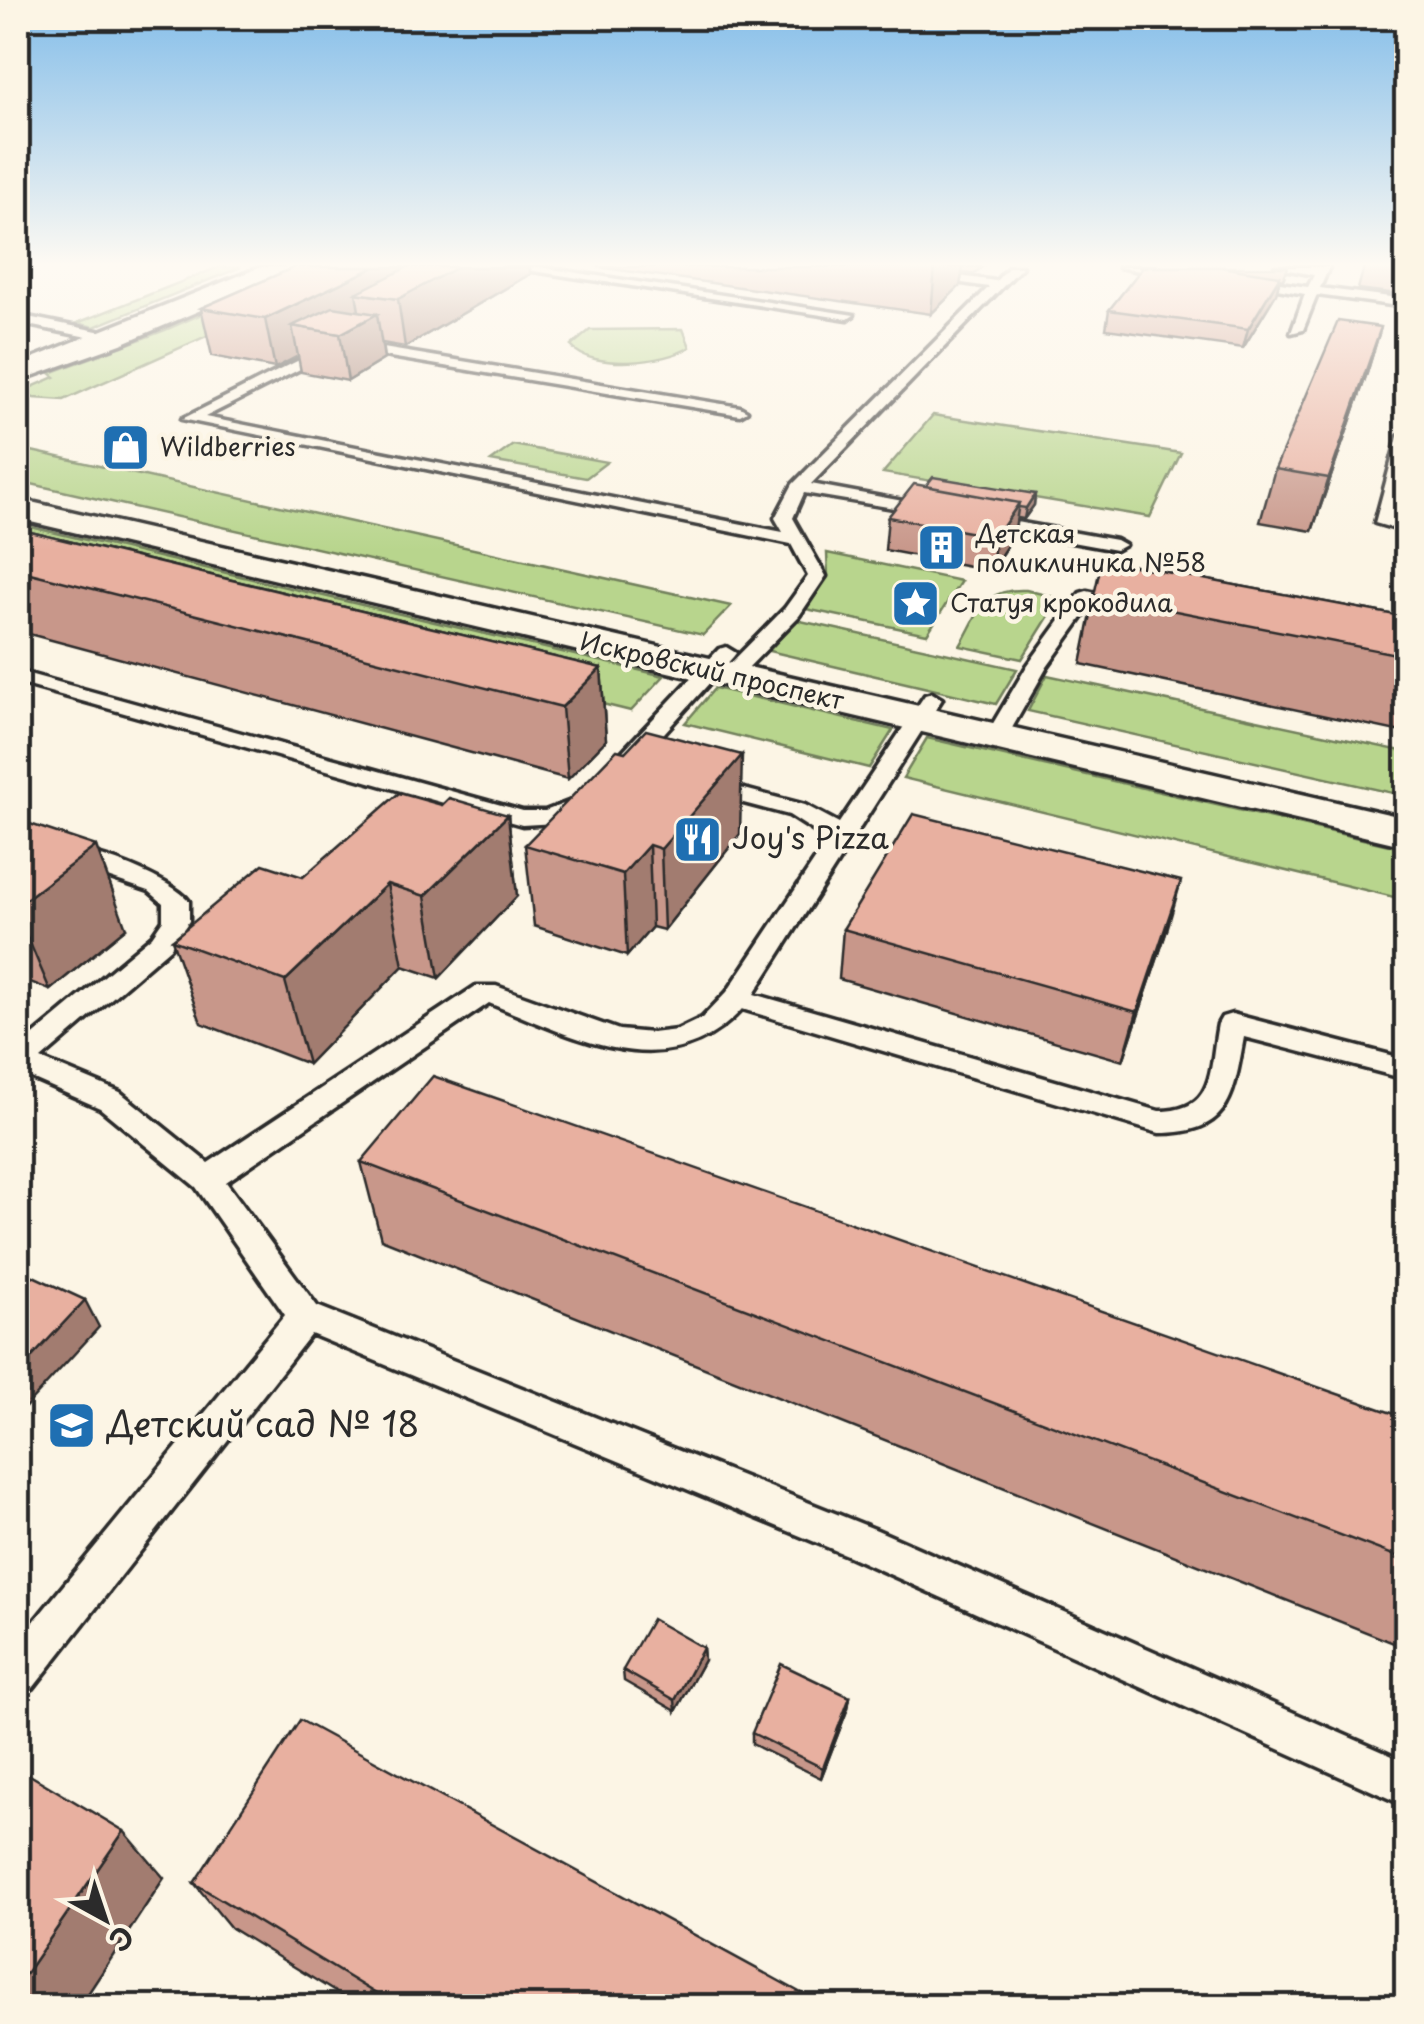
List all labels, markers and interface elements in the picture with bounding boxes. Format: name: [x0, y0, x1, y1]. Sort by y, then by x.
shop icon: Wildberries: [99, 421, 151, 473]
place label: Wildberries: [160, 427, 296, 465]
place label: Детская поликлиника №58: [975, 514, 1206, 581]
building icon: Детская поликлиника №58: [915, 522, 967, 574]
place icon: Статуя крокодила: [889, 577, 941, 629]
place label: Статуя крокодила: [950, 583, 1173, 621]
street label: Искровский проспект: [577, 621, 849, 719]
restaurant icon: Joy's Pizza: [671, 813, 723, 865]
place label: Joy's Pizza: [732, 814, 889, 859]
place label: Детский сад № 18: [106, 1396, 419, 1449]
school or university icon: Детский сад № 18: [46, 1399, 98, 1451]
north arrow: [55, 1869, 155, 1969]
text: С: [100, 1916, 144, 1963]

